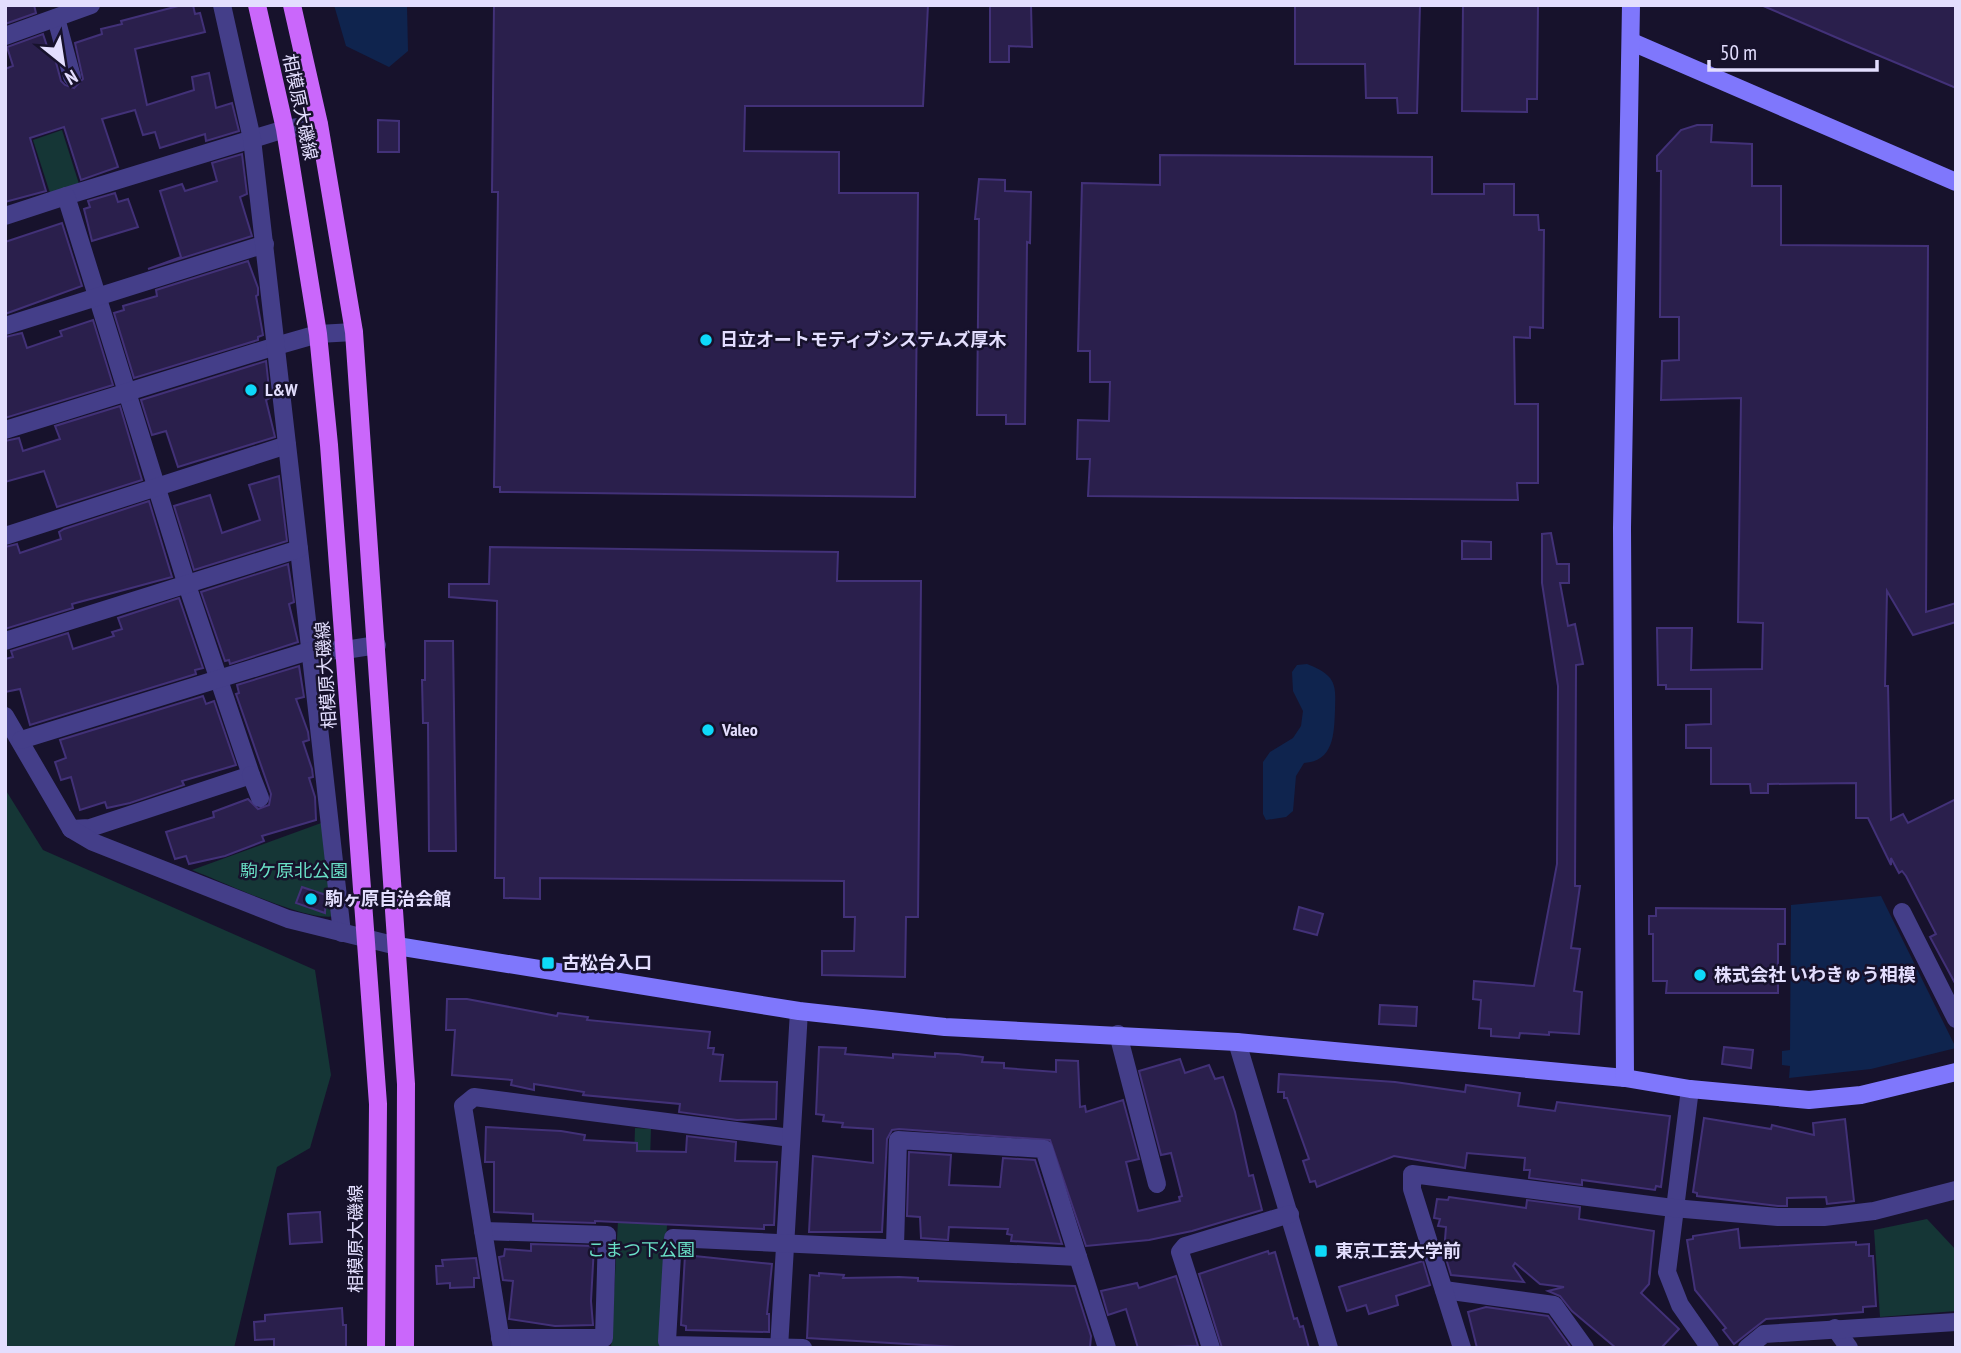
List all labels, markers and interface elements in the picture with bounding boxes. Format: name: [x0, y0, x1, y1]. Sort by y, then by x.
north arrow: [28, 28, 98, 98]
scale bar: [1709, 28, 1877, 72]
text: 50 m: [1720, 39, 1757, 66]
street label: 相模原大磯線: [278, 52, 323, 162]
text: N: [61, 65, 82, 91]
place label: 日立オートモティブシステムズ厚木: [720, 328, 1006, 351]
marker: 日立オートモティブシステムズ厚木: [698, 332, 714, 348]
place label: L&W: [265, 378, 298, 401]
marker: L&W: [243, 382, 259, 398]
street label: 相模原大磯線: [310, 620, 341, 730]
place label: Valeo: [721, 718, 758, 741]
marker: Valeo: [700, 722, 716, 738]
park label: 駒ケ原北公園: [240, 859, 348, 882]
place label: 駒ヶ原自治会館: [325, 887, 451, 910]
marker: 駒ヶ原自治会館: [303, 891, 319, 907]
place label: 古松台入口: [562, 951, 652, 974]
marker: 古松台入口: [540, 955, 556, 971]
place label: 株式会社 いわきゅう相模: [1714, 963, 1916, 986]
marker: 株式会社 いわきゅう相模: [1692, 967, 1708, 983]
street label: 相模原大磯線: [344, 1185, 367, 1293]
park label: こまつ下公園: [587, 1238, 695, 1261]
place label: 東京工芸大学前: [1335, 1239, 1461, 1262]
marker: 東京工芸大学前: [1313, 1243, 1329, 1259]

